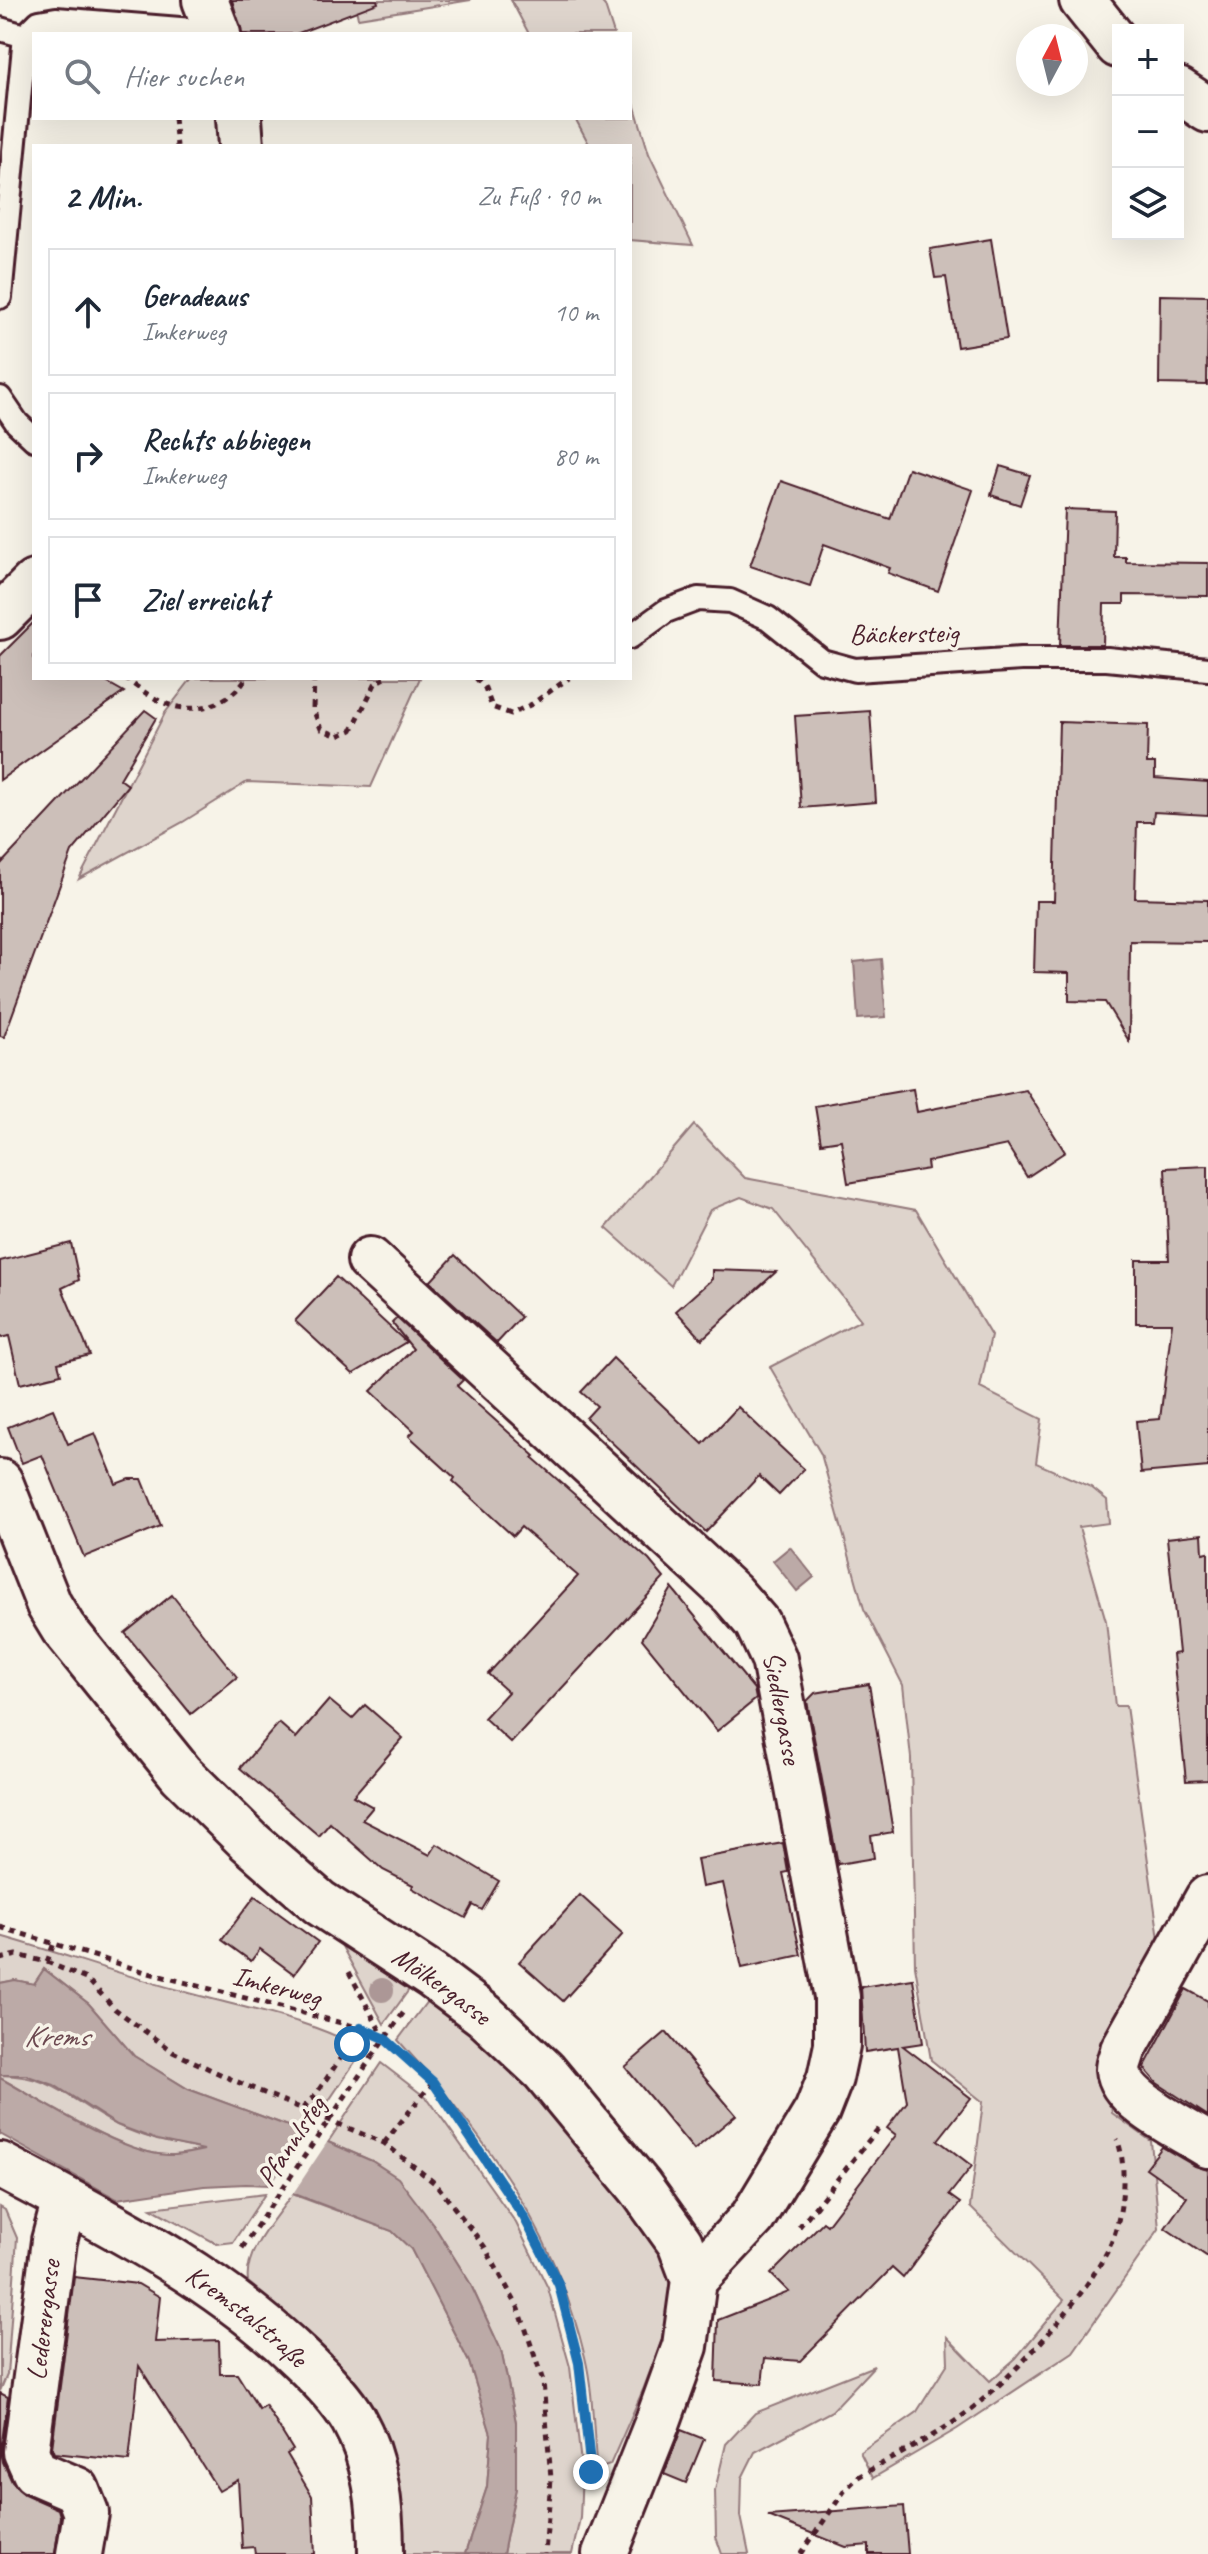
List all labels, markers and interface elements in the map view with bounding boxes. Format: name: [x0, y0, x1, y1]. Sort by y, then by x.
north arrow: [1016, 24, 1088, 96]
map controls: [1112, 24, 1184, 240]
button: +: [1112, 24, 1184, 96]
search box: [32, 32, 632, 120]
icon: search: [60, 54, 104, 98]
text: Hier suchen: [124, 57, 244, 95]
button: −: [1112, 96, 1184, 168]
button: layers: [1112, 168, 1184, 240]
text: 2 Min.: [64, 175, 142, 218]
text: Zu Fuß · 90 m: [478, 180, 600, 213]
text: Geradeaus: [142, 277, 247, 315]
icon: ahead: [66, 290, 110, 334]
text: 10 m: [554, 296, 598, 329]
text: Imkerweg: [142, 315, 225, 348]
text: Rechts abbiegen: [142, 421, 310, 459]
icon: right: [66, 434, 110, 478]
text: 80 m: [554, 440, 598, 473]
text: Imkerweg: [142, 459, 225, 492]
icon: arrive: [66, 578, 110, 622]
text: Ziel erreicht: [142, 581, 268, 619]
street label: Bäckersteig: [849, 615, 961, 651]
street label: Siedlergasse: [755, 1645, 811, 1769]
street label: Mölkergasse: [386, 1938, 501, 2033]
street label: Imkerweg: [229, 1957, 327, 2015]
water label: Krems: [24, 2017, 93, 2055]
route start: [334, 2026, 370, 2062]
street label: Pfannlsteg: [248, 2088, 334, 2193]
street label: Lederergasse: [18, 2256, 68, 2382]
street label: Kremstalstraße: [180, 2257, 317, 2375]
route end: [573, 2454, 609, 2490]

